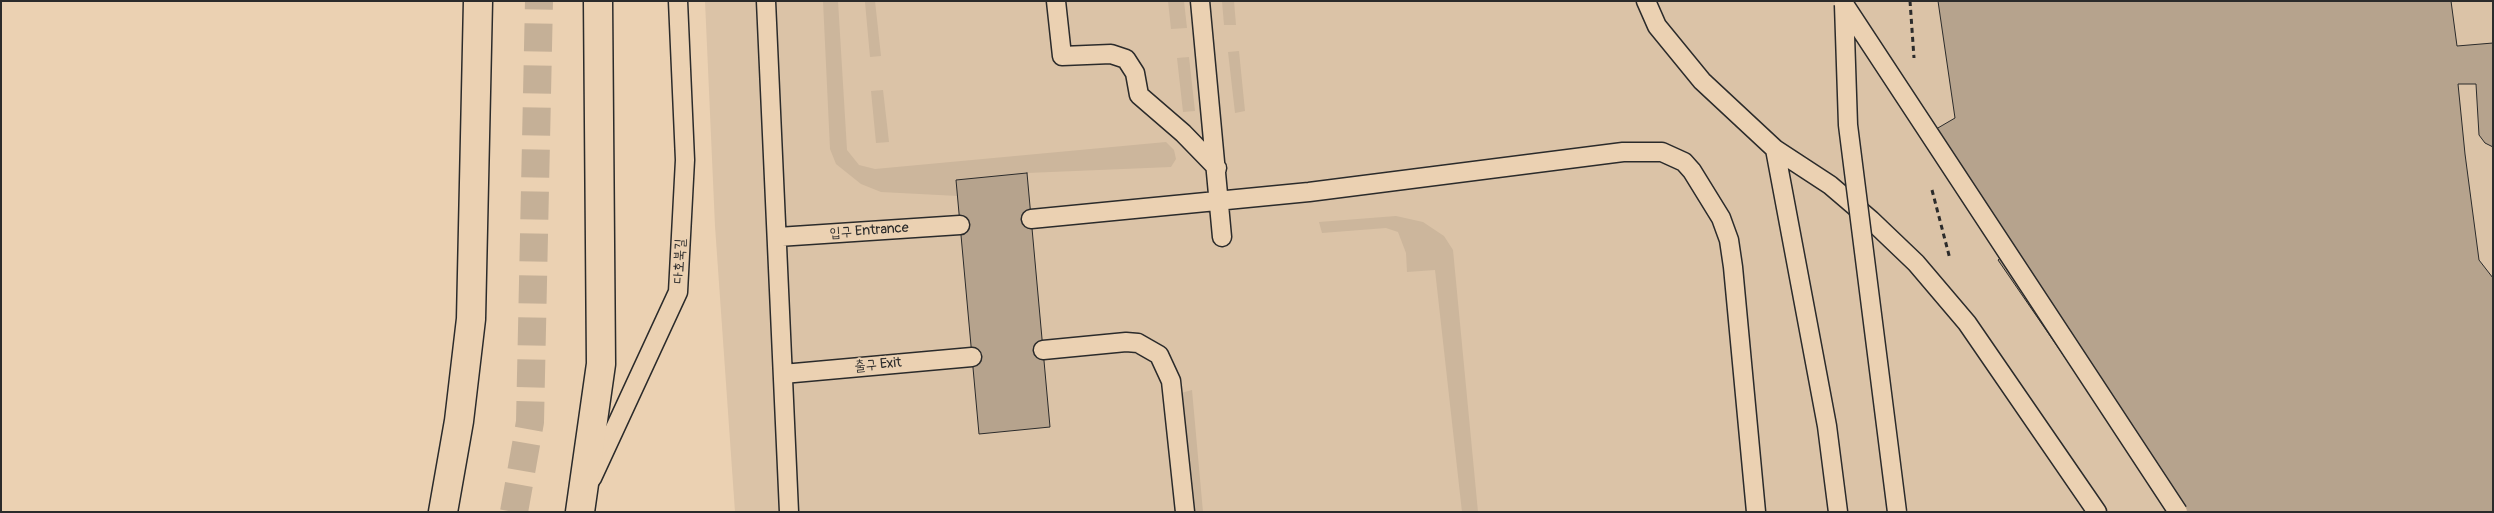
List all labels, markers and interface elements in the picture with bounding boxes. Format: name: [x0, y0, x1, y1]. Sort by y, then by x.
street label: 입구 Entrance: [829, 220, 909, 242]
street label: 다호북길: [670, 238, 690, 284]
street label: 출구 Exit: [854, 355, 902, 375]

